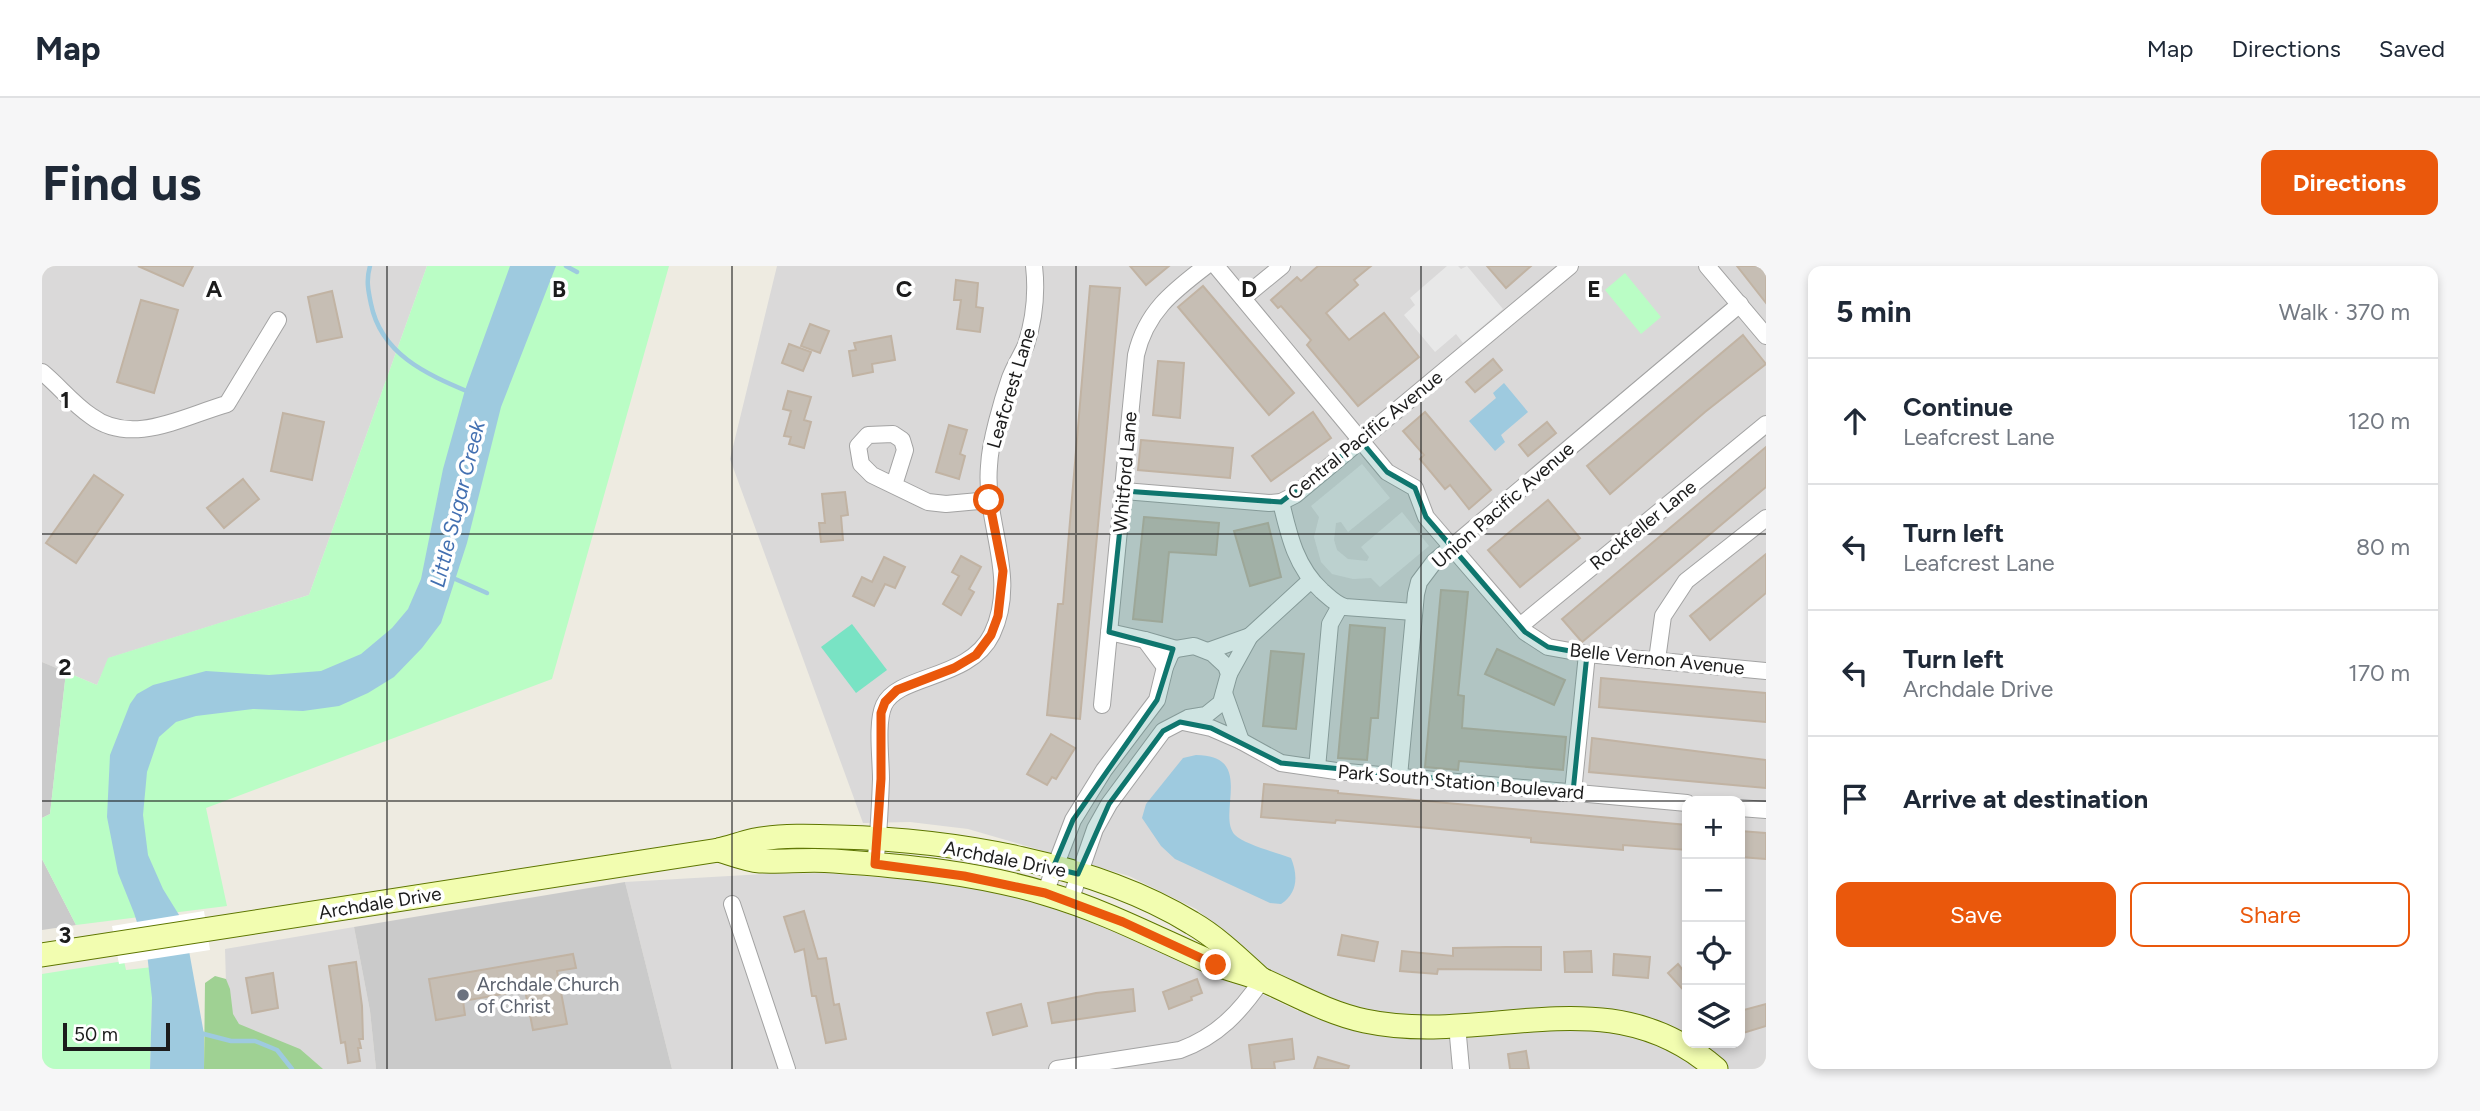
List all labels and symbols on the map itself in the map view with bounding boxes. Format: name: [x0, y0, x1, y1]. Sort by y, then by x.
text: A: [206, 275, 223, 303]
text: B: [552, 275, 566, 303]
text: C: [896, 275, 913, 303]
text: D: [1241, 275, 1257, 303]
text: E: [1587, 275, 1601, 303]
street label: Leafcrest Lane: [982, 325, 1040, 451]
street label: Central Pacific Avenue: [1283, 365, 1447, 505]
text: 1: [60, 386, 70, 414]
street label: Whitford Lane: [1108, 411, 1142, 533]
water label: Little Sugar Creek: [424, 417, 490, 590]
street label: Union Pacific Avenue: [1427, 437, 1579, 573]
street label: Rockfeller Lane: [1585, 475, 1701, 575]
route start: [973, 484, 1004, 515]
street label: Belle Vernon Avenue: [1568, 638, 1746, 680]
text: 2: [58, 653, 72, 681]
street label: Park South Station Boulevard: [1337, 760, 1585, 804]
street label: Archdale Drive: [942, 836, 1068, 882]
street label: Archdale Drive: [317, 882, 443, 924]
text: 3: [59, 921, 71, 949]
route end: [1200, 949, 1231, 980]
place label: Archdale Church of Christ: [477, 973, 619, 1018]
marker: Archdale Church of Christ: [455, 987, 471, 1003]
scale bar: [63, 1020, 170, 1052]

